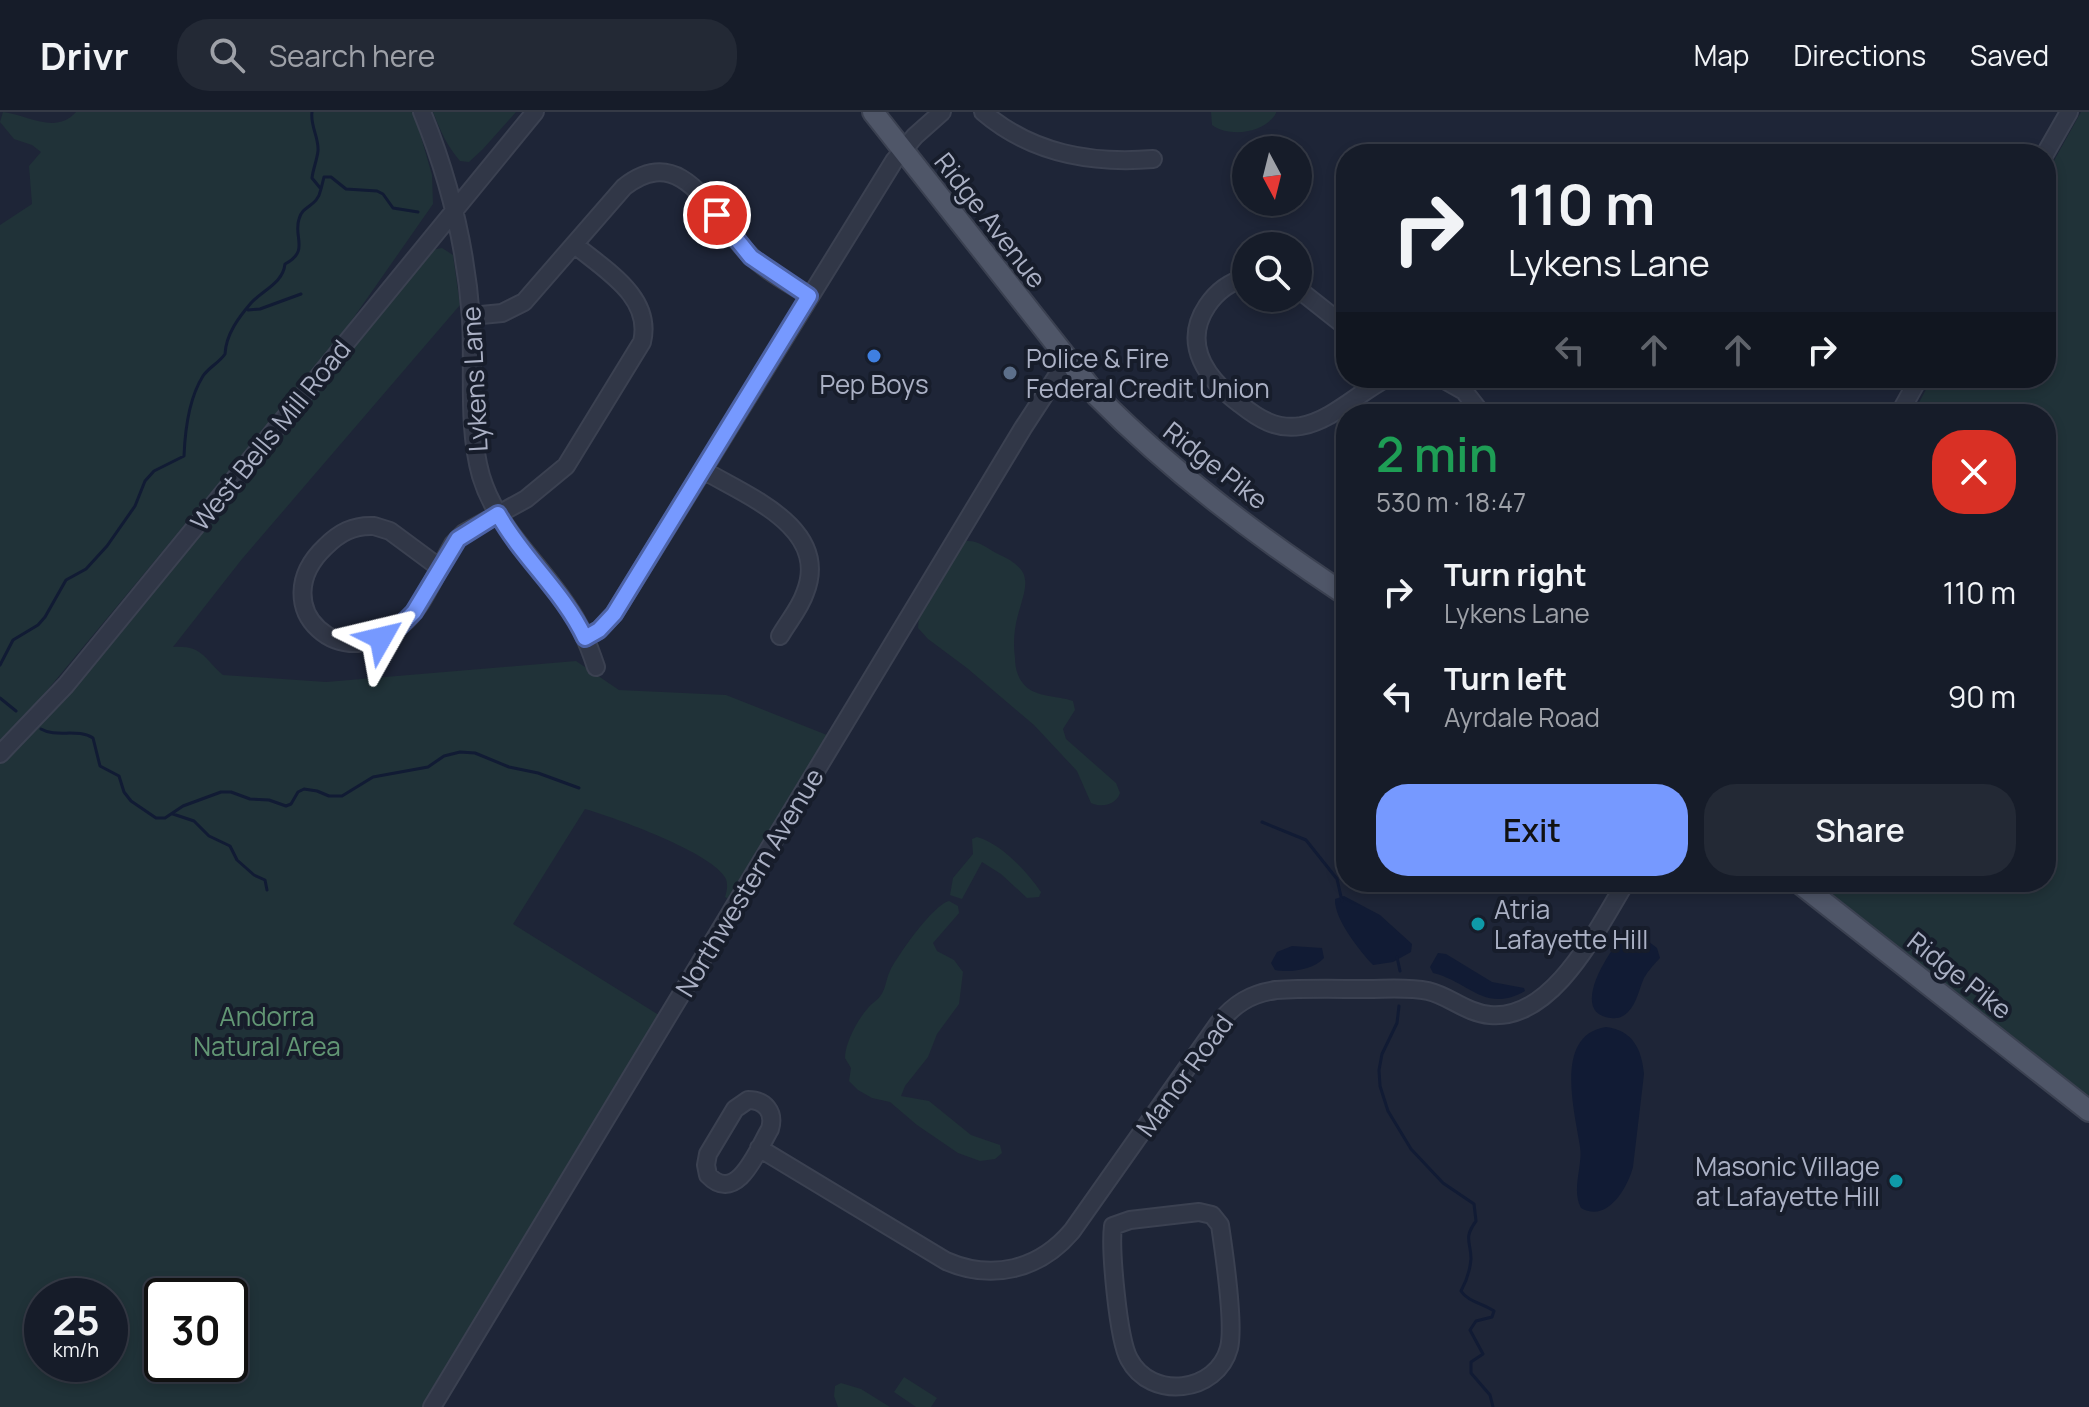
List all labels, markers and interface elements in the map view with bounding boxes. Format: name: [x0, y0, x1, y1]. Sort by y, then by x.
search box: [177, 19, 737, 91]
text: Drivr: [40, 29, 129, 81]
icon: search: [205, 33, 249, 77]
text: Search here: [269, 35, 435, 76]
text: Map: [1694, 36, 1749, 74]
text: Directions: [1793, 36, 1926, 74]
text: Saved: [1970, 36, 2049, 74]
north arrow: [1232, 136, 1312, 216]
map controls: [1232, 136, 1312, 312]
street label: Ridge Avenue: [927, 145, 1055, 295]
text: 110 m: [1508, 165, 1655, 242]
icon: right: [1376, 176, 1480, 280]
pin: [683, 181, 751, 249]
icon: arrive: [695, 193, 739, 237]
button: search: [1232, 232, 1312, 312]
text: Lykens Lane: [1508, 238, 1710, 287]
street label: Lykens Lane: [452, 305, 496, 453]
icon: left: [1548, 328, 1592, 372]
icon: ahead: [1632, 328, 1676, 372]
icon: ahead: [1716, 328, 1760, 372]
icon: right: [1800, 328, 1844, 372]
street label: West Bells Mill Road: [182, 332, 358, 538]
place label: Police & Fire Federal Credit Union: [1026, 340, 1270, 406]
marker: Pep Boys: [865, 347, 883, 365]
marker: Police & Fire Federal Credit Union: [1001, 364, 1019, 382]
place label: Pep Boys: [819, 366, 929, 402]
street label: Ridge Pike: [1156, 413, 1276, 517]
text: 2 min: [1376, 421, 1498, 486]
button: close: [1932, 430, 2016, 514]
text: 530 m · 18:47: [1376, 484, 1526, 520]
text: Turn right: [1444, 554, 1587, 595]
icon: right: [1376, 570, 1420, 614]
text: 110 m: [1943, 572, 2016, 613]
text: Lykens Lane: [1444, 595, 1590, 631]
position arrow: [339, 596, 423, 680]
text: Turn left: [1444, 658, 1567, 699]
icon: left: [1376, 674, 1420, 718]
text: 90 m: [1948, 676, 2016, 717]
text: Ayrdale Road: [1444, 699, 1600, 735]
street label: Northwestern Avenue: [666, 761, 832, 1003]
button: Exit: [1376, 784, 1688, 876]
button: Share: [1704, 784, 2016, 876]
place label: Atria Lafayette Hill: [1494, 891, 1648, 957]
marker: Atria Lafayette Hill: [1469, 915, 1487, 933]
street label: Ridge Pike: [1900, 923, 2020, 1027]
park label: Andorra Natural Area: [193, 998, 341, 1064]
street label: Manor Road: [1127, 1006, 1241, 1144]
place label: Masonic Village at Lafayette Hill: [1695, 1148, 1880, 1214]
marker: Masonic Village at Lafayette Hill: [1887, 1172, 1905, 1190]
speed limit sign: 30: [144, 1278, 248, 1382]
text: 25: [52, 1292, 100, 1347]
text: km/h: [53, 1336, 99, 1363]

